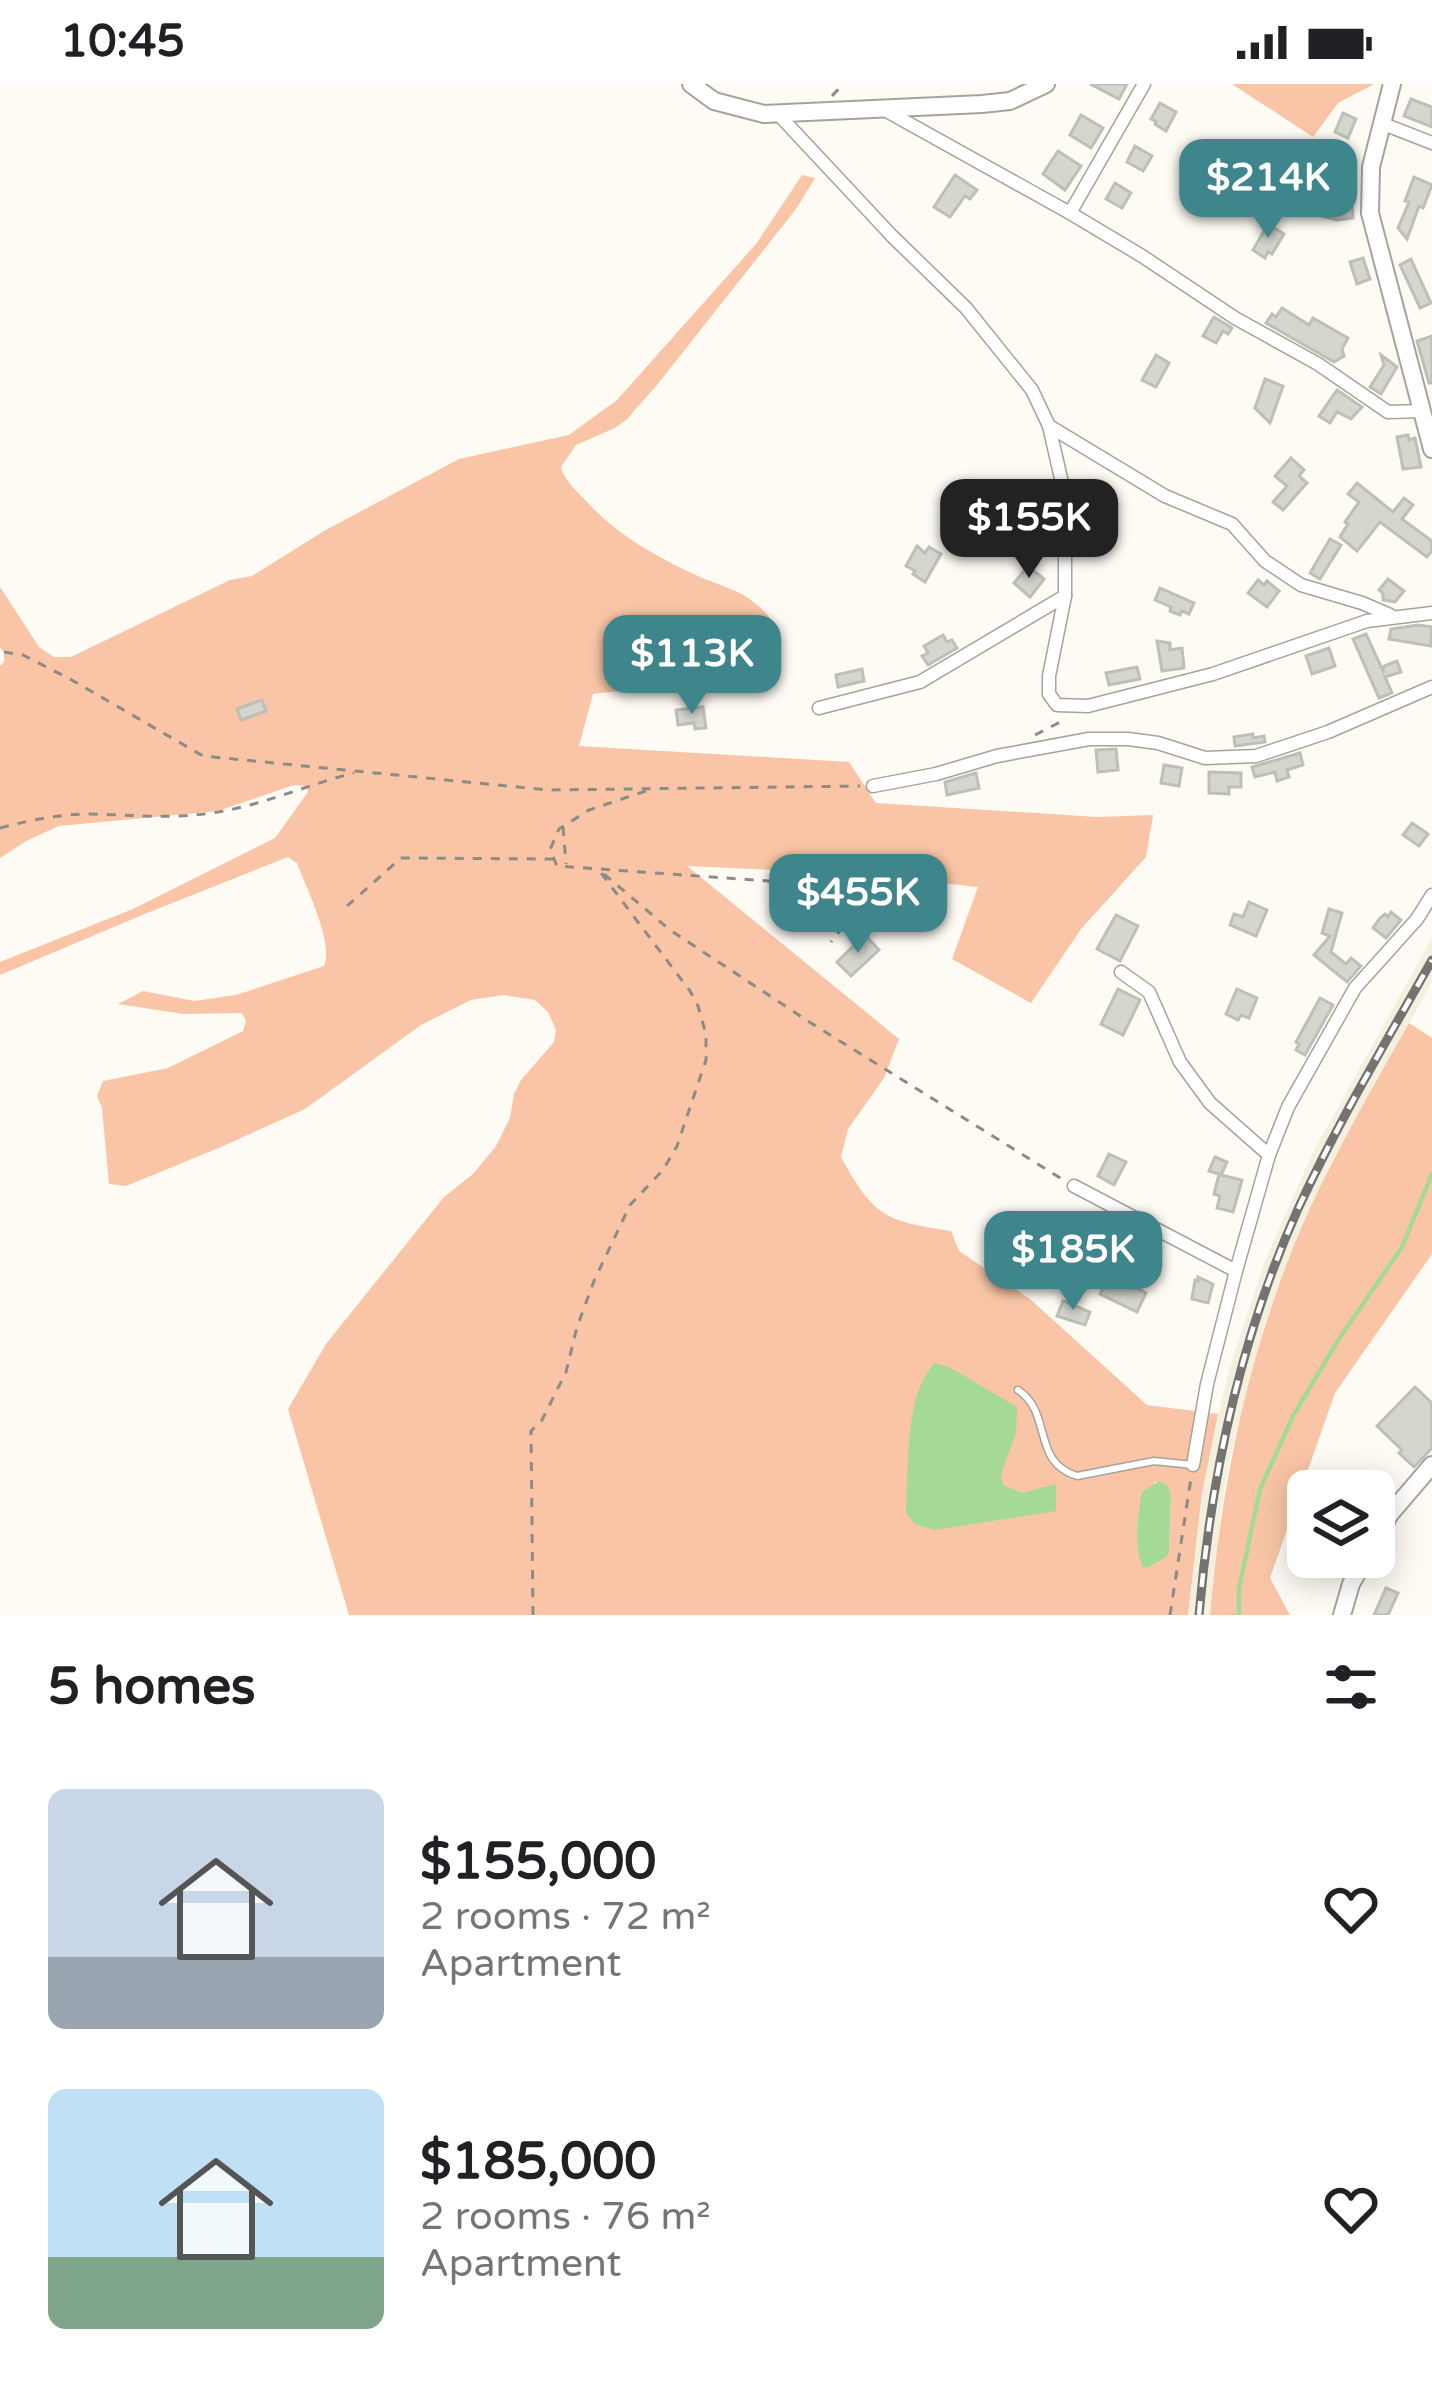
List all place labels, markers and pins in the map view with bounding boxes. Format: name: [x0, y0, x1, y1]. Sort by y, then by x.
pin: $214K: [1184, 139, 1352, 241]
pin: $155K: [945, 479, 1113, 581]
pin: $113K: [608, 615, 776, 717]
pin: $455K: [774, 854, 942, 956]
pin: $185K: [989, 1211, 1157, 1313]

